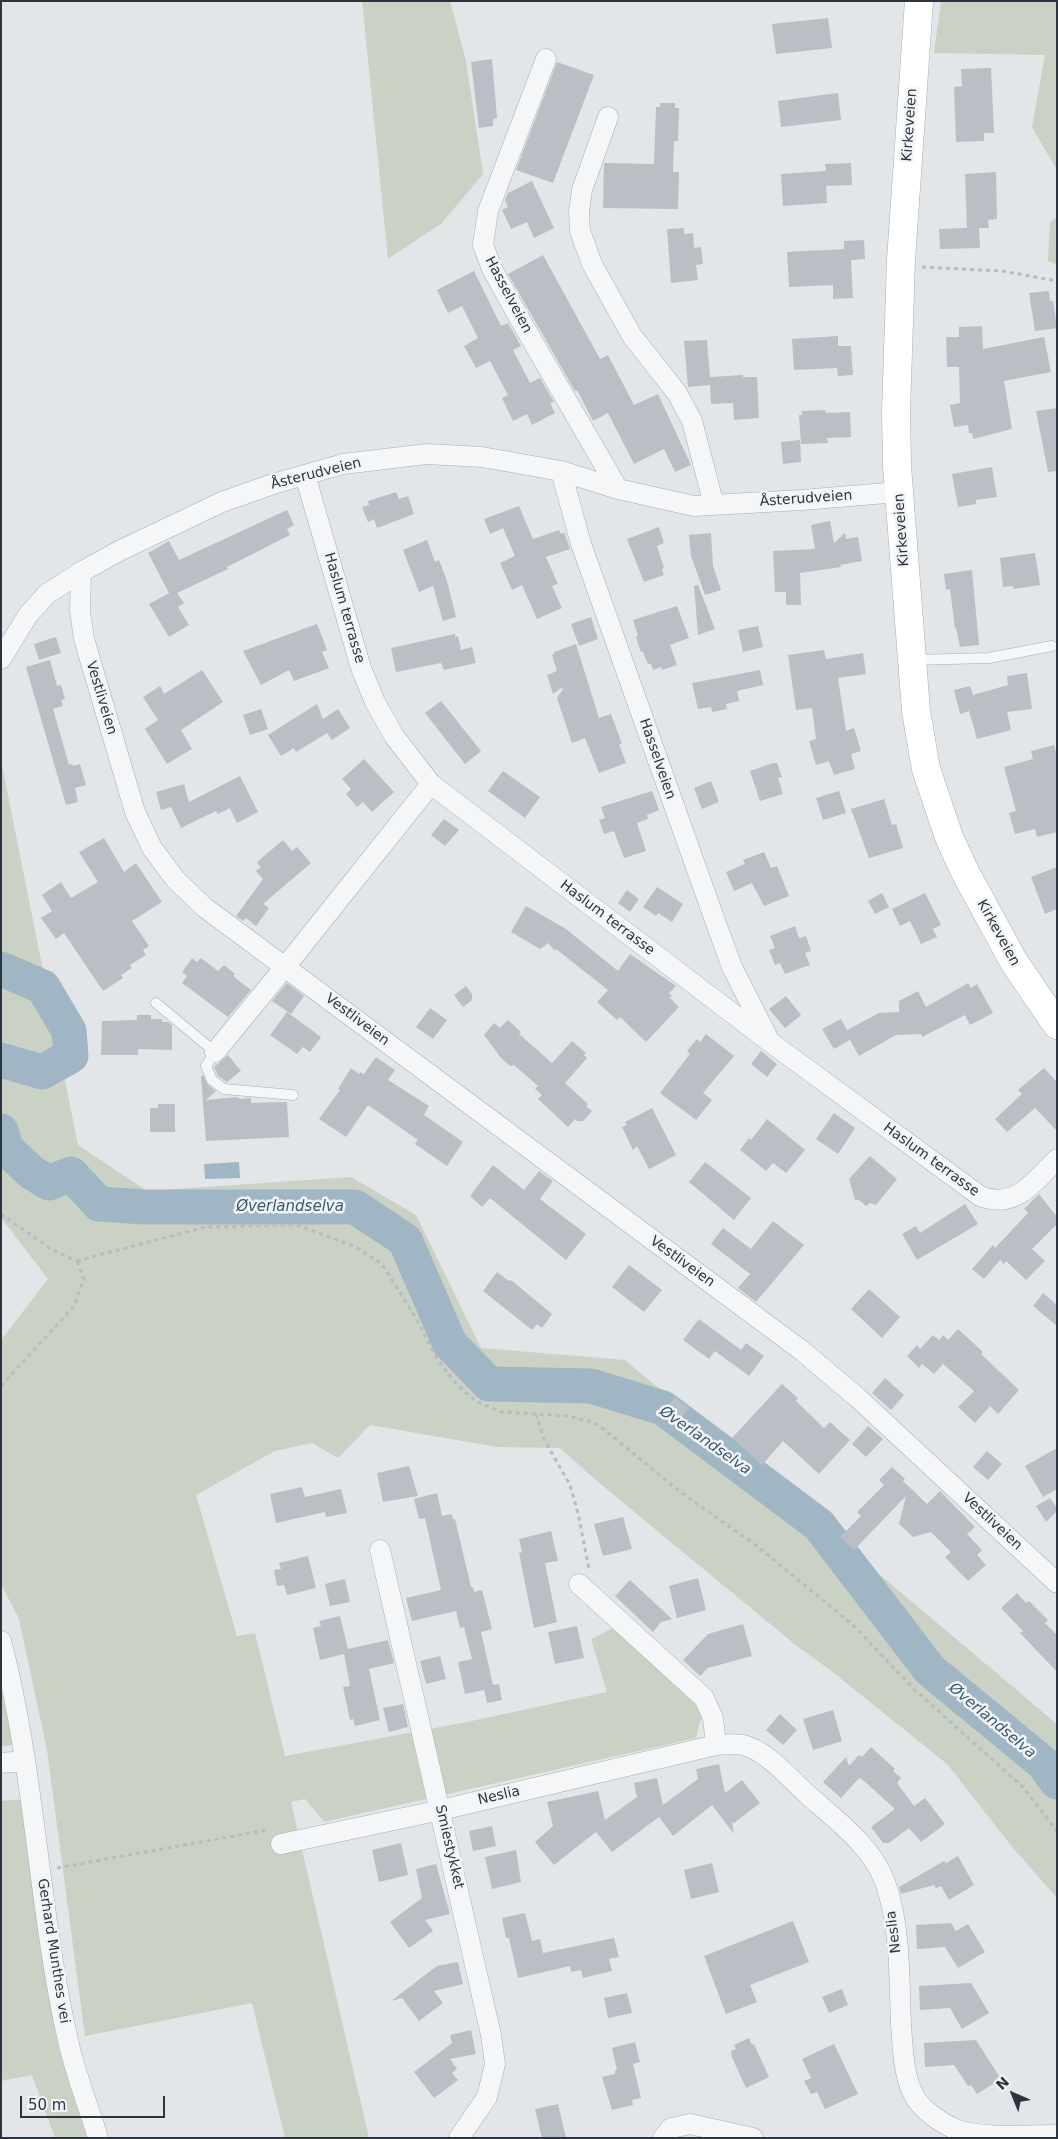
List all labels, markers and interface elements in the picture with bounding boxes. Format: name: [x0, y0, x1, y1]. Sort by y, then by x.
street label: Kirkeveien: [899, 88, 921, 162]
street label: Hasselveien: [481, 254, 535, 336]
street label: Åsterudveien: [269, 455, 363, 493]
street label: Åsterudveien: [759, 487, 853, 511]
street label: Kirkeveien: [891, 493, 913, 567]
street label: Haslum terrasse: [320, 551, 368, 665]
street label: Vestliveien: [82, 659, 120, 737]
street label: Hasselveien: [635, 716, 679, 802]
street label: Haslum terrasse: [556, 877, 658, 959]
street label: Kirkeveien: [973, 897, 1023, 969]
street label: Vestliveien: [322, 990, 392, 1050]
street label: Haslum terrasse: [880, 1120, 982, 1200]
water label: Øverlandselva: [236, 1198, 344, 1216]
street label: Vestliveien: [646, 1233, 718, 1291]
water label: Øverlandselva: [656, 1403, 754, 1479]
street label: Vestliveien: [959, 1490, 1025, 1554]
water label: Øverlandselva: [945, 1679, 1039, 1763]
street label: Neslia: [476, 1783, 522, 1809]
street label: Smiestykket: [431, 1803, 467, 1891]
street label: Gerhard Munthes vei: [33, 1877, 73, 2025]
street label: Neslia: [883, 1910, 905, 1954]
north arrow: [988, 2069, 1038, 2119]
text: N: [993, 2073, 1012, 2093]
scale bar: [22, 2086, 168, 2118]
text: 50 m: [28, 2096, 66, 2114]

